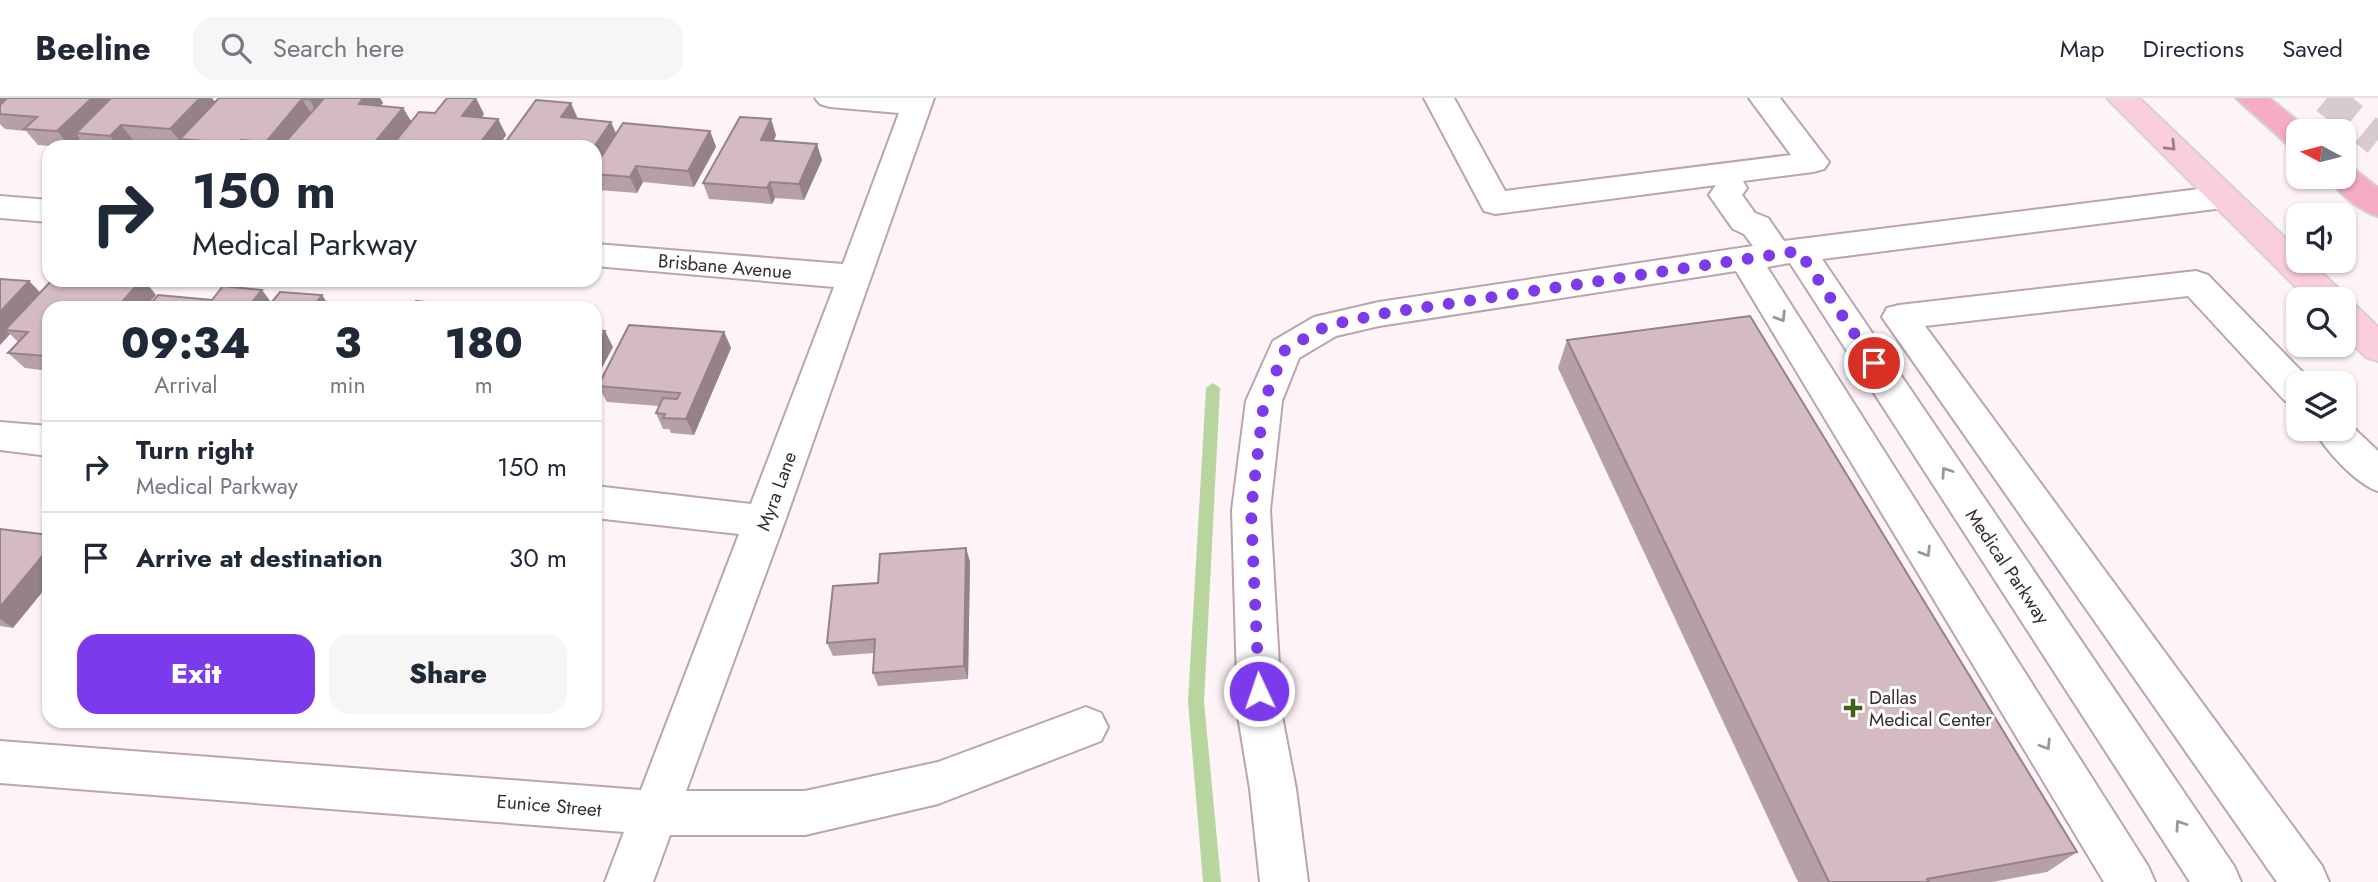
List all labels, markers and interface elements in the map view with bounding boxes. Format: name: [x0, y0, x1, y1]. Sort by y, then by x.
search box: [193, 17, 683, 80]
text: Beeline: [35, 25, 151, 72]
icon: search: [217, 29, 255, 67]
text: Search here: [273, 29, 404, 67]
text: Map: [2060, 31, 2105, 66]
text: Directions: [2143, 31, 2244, 66]
text: Saved: [2282, 31, 2343, 66]
north arrow: [2286, 119, 2356, 189]
map controls: [2286, 119, 2356, 441]
one-way arrow: [2162, 138, 2175, 151]
text: 150 m: [192, 156, 336, 226]
icon: right: [77, 168, 168, 259]
button: sound: [2286, 203, 2356, 273]
text: Medical Parkway: [192, 221, 417, 267]
street label: Brisbane Avenue: [657, 247, 793, 286]
button: search: [2286, 287, 2356, 357]
one-way arrow: [1772, 309, 1785, 322]
text: 09:34: [121, 313, 251, 374]
text: 3: [334, 313, 361, 374]
text: 180: [445, 313, 523, 374]
pin: [1844, 333, 1904, 393]
icon: arrive: [1855, 344, 1893, 382]
text: Arrival: [154, 368, 218, 402]
text: min: [330, 368, 366, 402]
text: m: [475, 368, 493, 402]
button: layers: [2286, 371, 2356, 441]
text: Turn right: [136, 431, 254, 469]
icon: right: [77, 448, 115, 486]
text: 150 m: [497, 448, 567, 486]
street label: Myra Lane: [750, 448, 803, 535]
one-way arrow: [1942, 467, 1954, 480]
text: Medical Parkway: [136, 469, 298, 503]
street label: Medical Parkway: [1959, 503, 2057, 630]
icon: arrive: [77, 539, 115, 577]
text: Arrive at destination: [136, 539, 383, 577]
text: 30 m: [509, 539, 567, 577]
one-way arrow: [1918, 544, 1931, 557]
button: Exit: [77, 634, 315, 714]
button: Share: [329, 634, 567, 714]
position arrow: [1222, 654, 1296, 728]
place label: Dallas Medical Center: [1869, 684, 1992, 733]
marker: Dallas Medical Center: [1843, 698, 1863, 718]
one-way arrow: [2038, 738, 2051, 751]
street label: Eunice Street: [495, 787, 603, 824]
one-way arrow: [2176, 820, 2188, 833]

